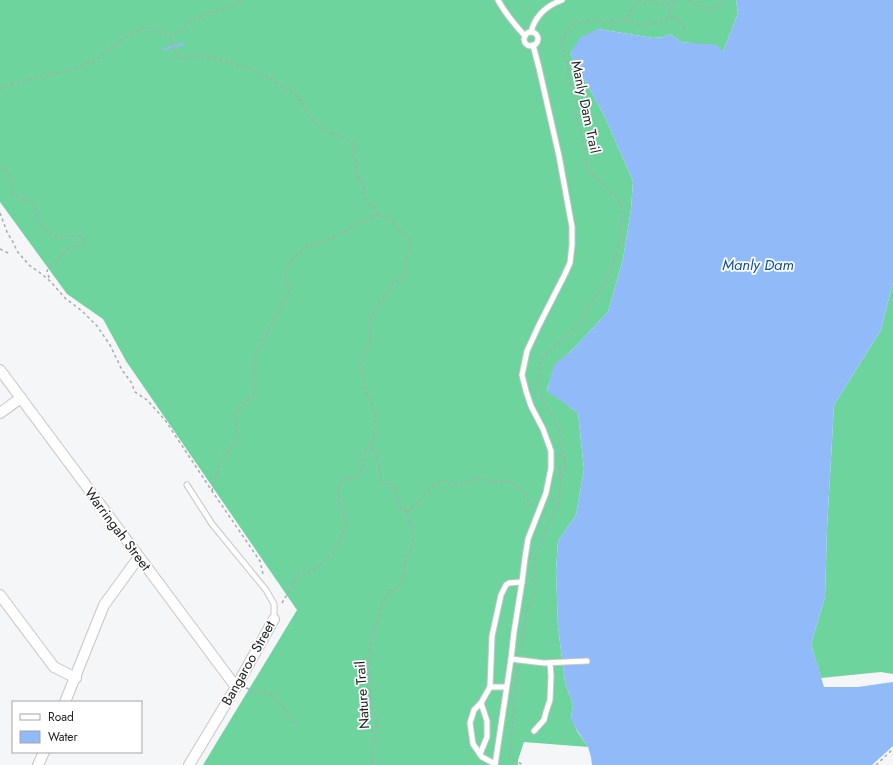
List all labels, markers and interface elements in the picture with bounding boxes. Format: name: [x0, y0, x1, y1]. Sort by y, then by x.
street label: Manly Dam Trail: [566, 59, 606, 155]
water label: Manly Dam: [722, 254, 794, 276]
street label: Warringah Street: [80, 483, 156, 575]
street label: Bangaroo Street: [216, 616, 280, 709]
street label: Nature Trail: [350, 660, 374, 730]
legend: [12, 701, 142, 753]
text: Road: [48, 708, 74, 726]
text: Water: [48, 728, 79, 746]

